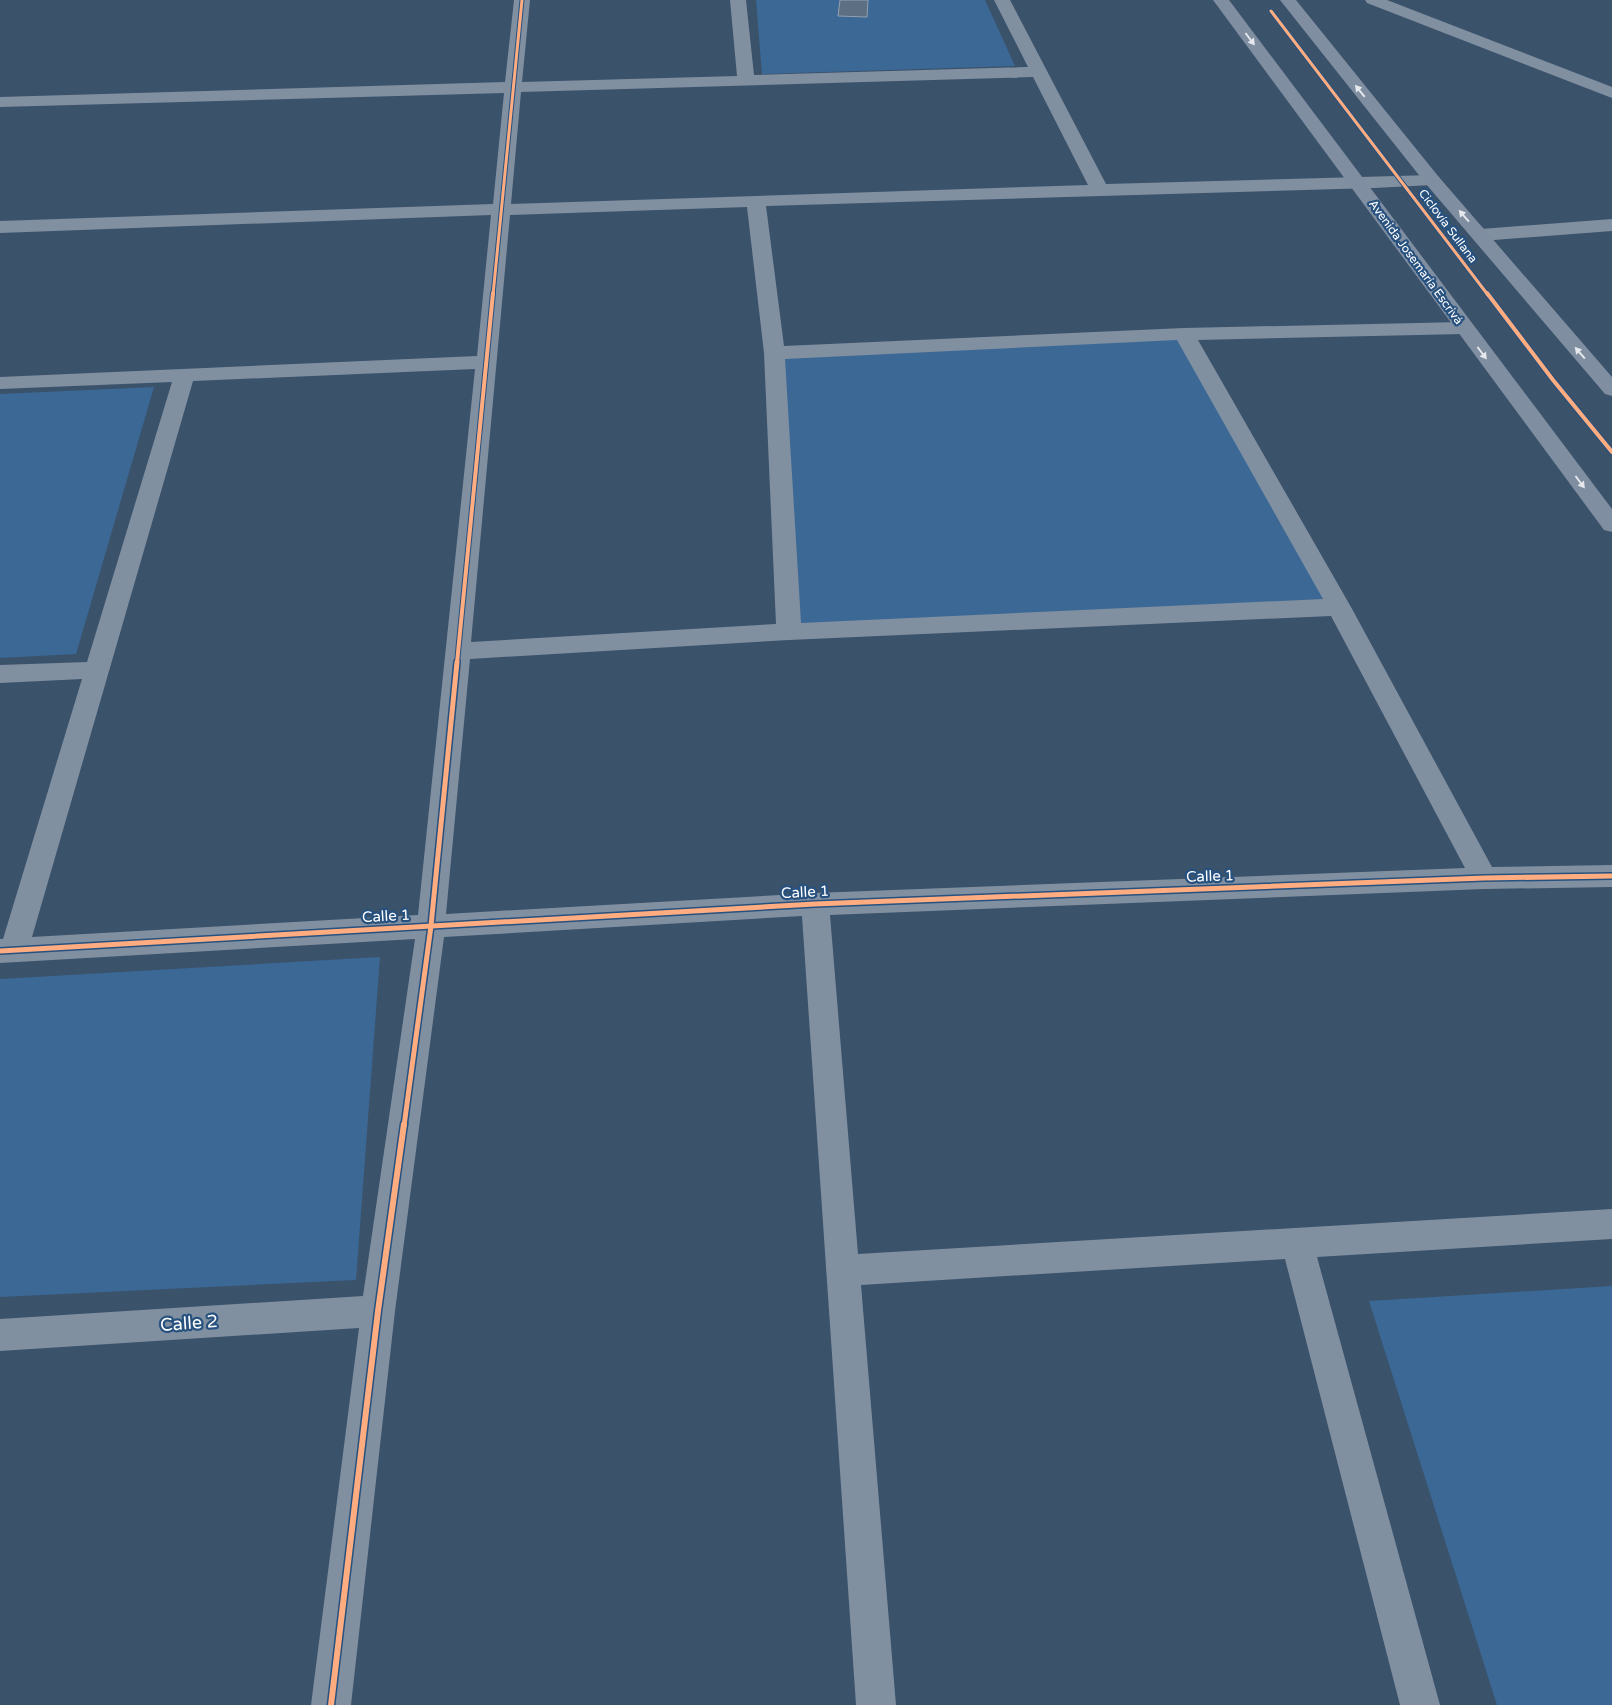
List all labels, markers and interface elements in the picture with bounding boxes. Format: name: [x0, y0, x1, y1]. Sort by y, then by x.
one-way arrow: [1245, 32, 1255, 46]
one-way arrow: [1354, 85, 1365, 98]
street label: Ciclovía Sullana: [1416, 186, 1480, 266]
street label: Avenida Josemaría Escrivá: [1366, 197, 1466, 327]
one-way arrow: [1458, 210, 1470, 222]
one-way arrow: [1477, 346, 1487, 360]
one-way arrow: [1574, 348, 1586, 360]
one-way arrow: [1575, 475, 1585, 489]
street label: Calle 1: [1186, 866, 1234, 886]
street label: Calle 1: [780, 882, 830, 902]
street label: Calle 1: [361, 906, 411, 926]
street label: Calle 2: [159, 1310, 219, 1336]

